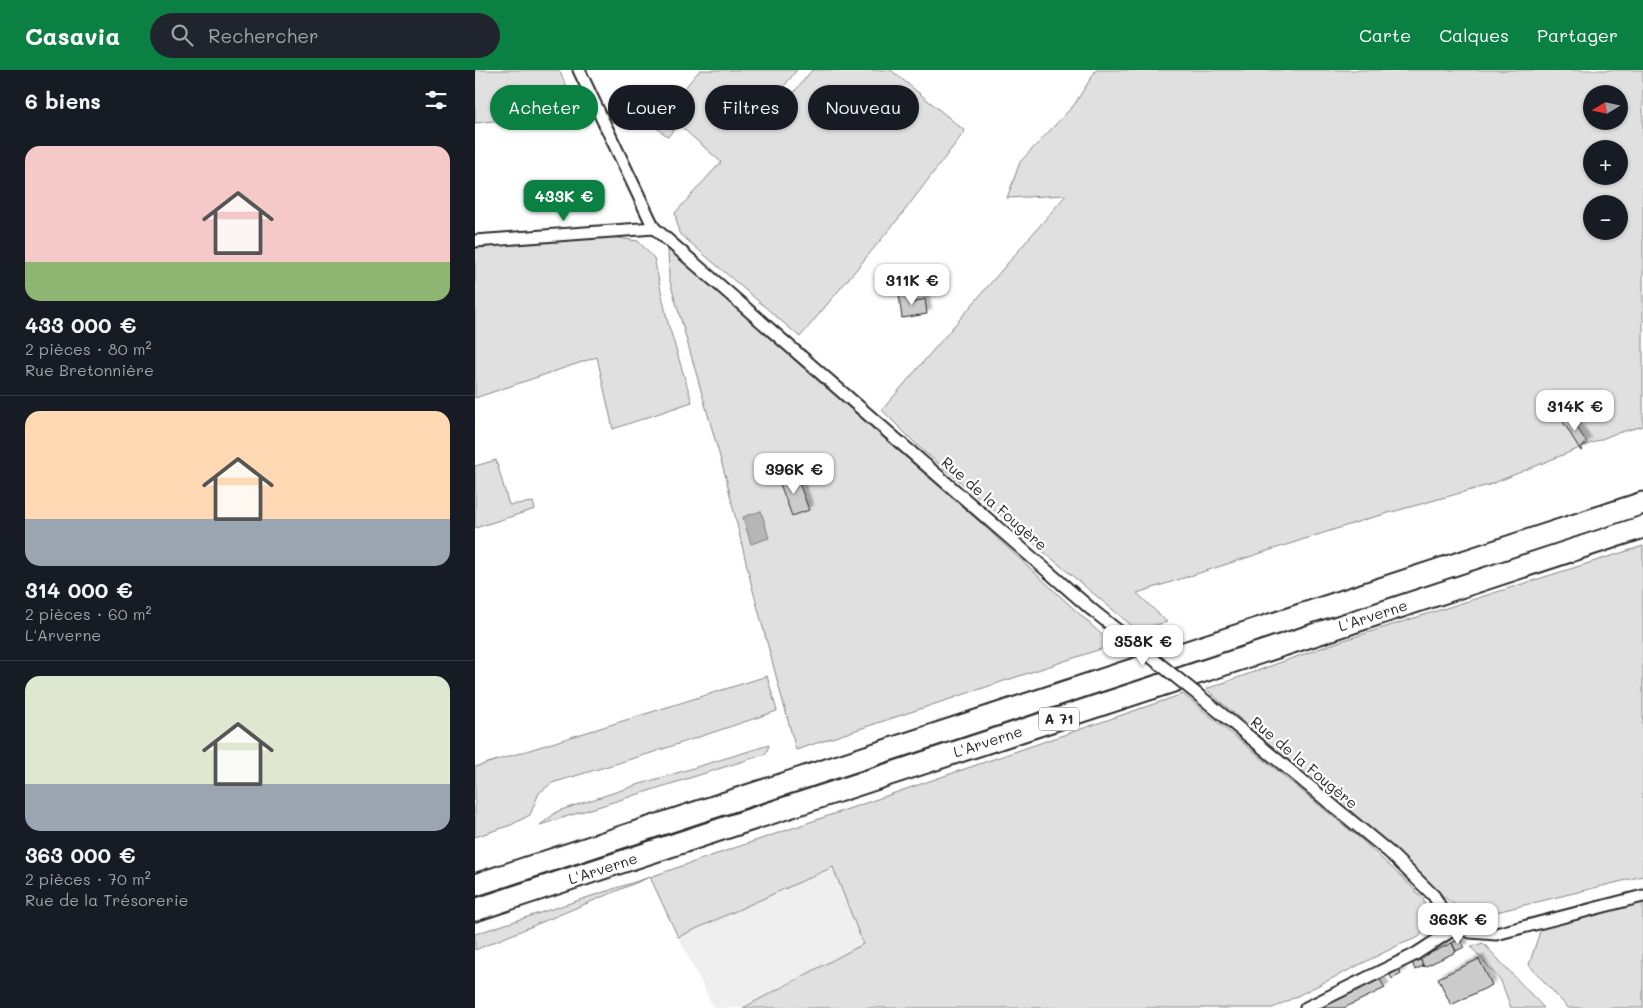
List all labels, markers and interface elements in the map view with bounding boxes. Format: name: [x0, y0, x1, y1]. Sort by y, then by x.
search box: [150, 13, 500, 58]
text: Casavia: [25, 20, 120, 51]
icon: search: [168, 21, 196, 49]
text: Rechercher: [208, 23, 319, 48]
text: Carte: [1359, 23, 1411, 47]
text: Calques: [1439, 23, 1509, 47]
text: Partager: [1537, 23, 1618, 47]
chip: Acheter: [490, 85, 598, 130]
chip: Louer: [608, 85, 695, 130]
chip: Filtres: [705, 85, 798, 130]
chip: Nouveau: [808, 85, 919, 130]
north arrow: [1583, 85, 1627, 130]
map controls: [1583, 85, 1628, 240]
icon: filters: [422, 86, 450, 114]
text: 6 biens: [25, 87, 101, 114]
button: +: [1583, 140, 1628, 185]
icon: home: [193, 178, 283, 268]
pin: 433K €: [523, 180, 605, 222]
text: 433K €: [535, 185, 593, 206]
button: −: [1583, 195, 1628, 240]
pin: 311K €: [871, 264, 953, 306]
text: 311K €: [885, 269, 939, 290]
text: 433 000 €: [25, 311, 136, 338]
text: 2 pièces · 80 m²: [25, 338, 151, 359]
text: Rue Bretonnière: [25, 359, 154, 380]
pin: 314K €: [1534, 390, 1616, 432]
text: 314K €: [1547, 395, 1603, 416]
icon: home: [193, 444, 283, 534]
pin: 396K €: [753, 452, 835, 495]
street label: Rue de la Fougère: [938, 452, 1052, 555]
text: 396K €: [765, 458, 823, 479]
text: 314 000 €: [25, 576, 133, 603]
street label: L'Arverne: [1336, 594, 1410, 636]
text: 2 pièces · 60 m²: [25, 603, 151, 624]
text: L'Arverne: [25, 624, 101, 645]
pin: 358K €: [1102, 624, 1184, 667]
text: 358K €: [1114, 630, 1172, 651]
road number: A 71: [1039, 708, 1079, 731]
icon: home: [193, 709, 283, 799]
street label: Rue de la Fougère: [1247, 712, 1362, 813]
street label: L'Arverne: [951, 720, 1025, 762]
text: 363 000 €: [25, 841, 136, 868]
street label: L'Arverne: [566, 847, 640, 889]
text: 2 pièces · 70 m²: [25, 868, 151, 889]
text: Rue de la Trésorerie: [25, 889, 189, 910]
pin: 363K €: [1417, 902, 1499, 945]
text: 363K €: [1429, 908, 1487, 929]

